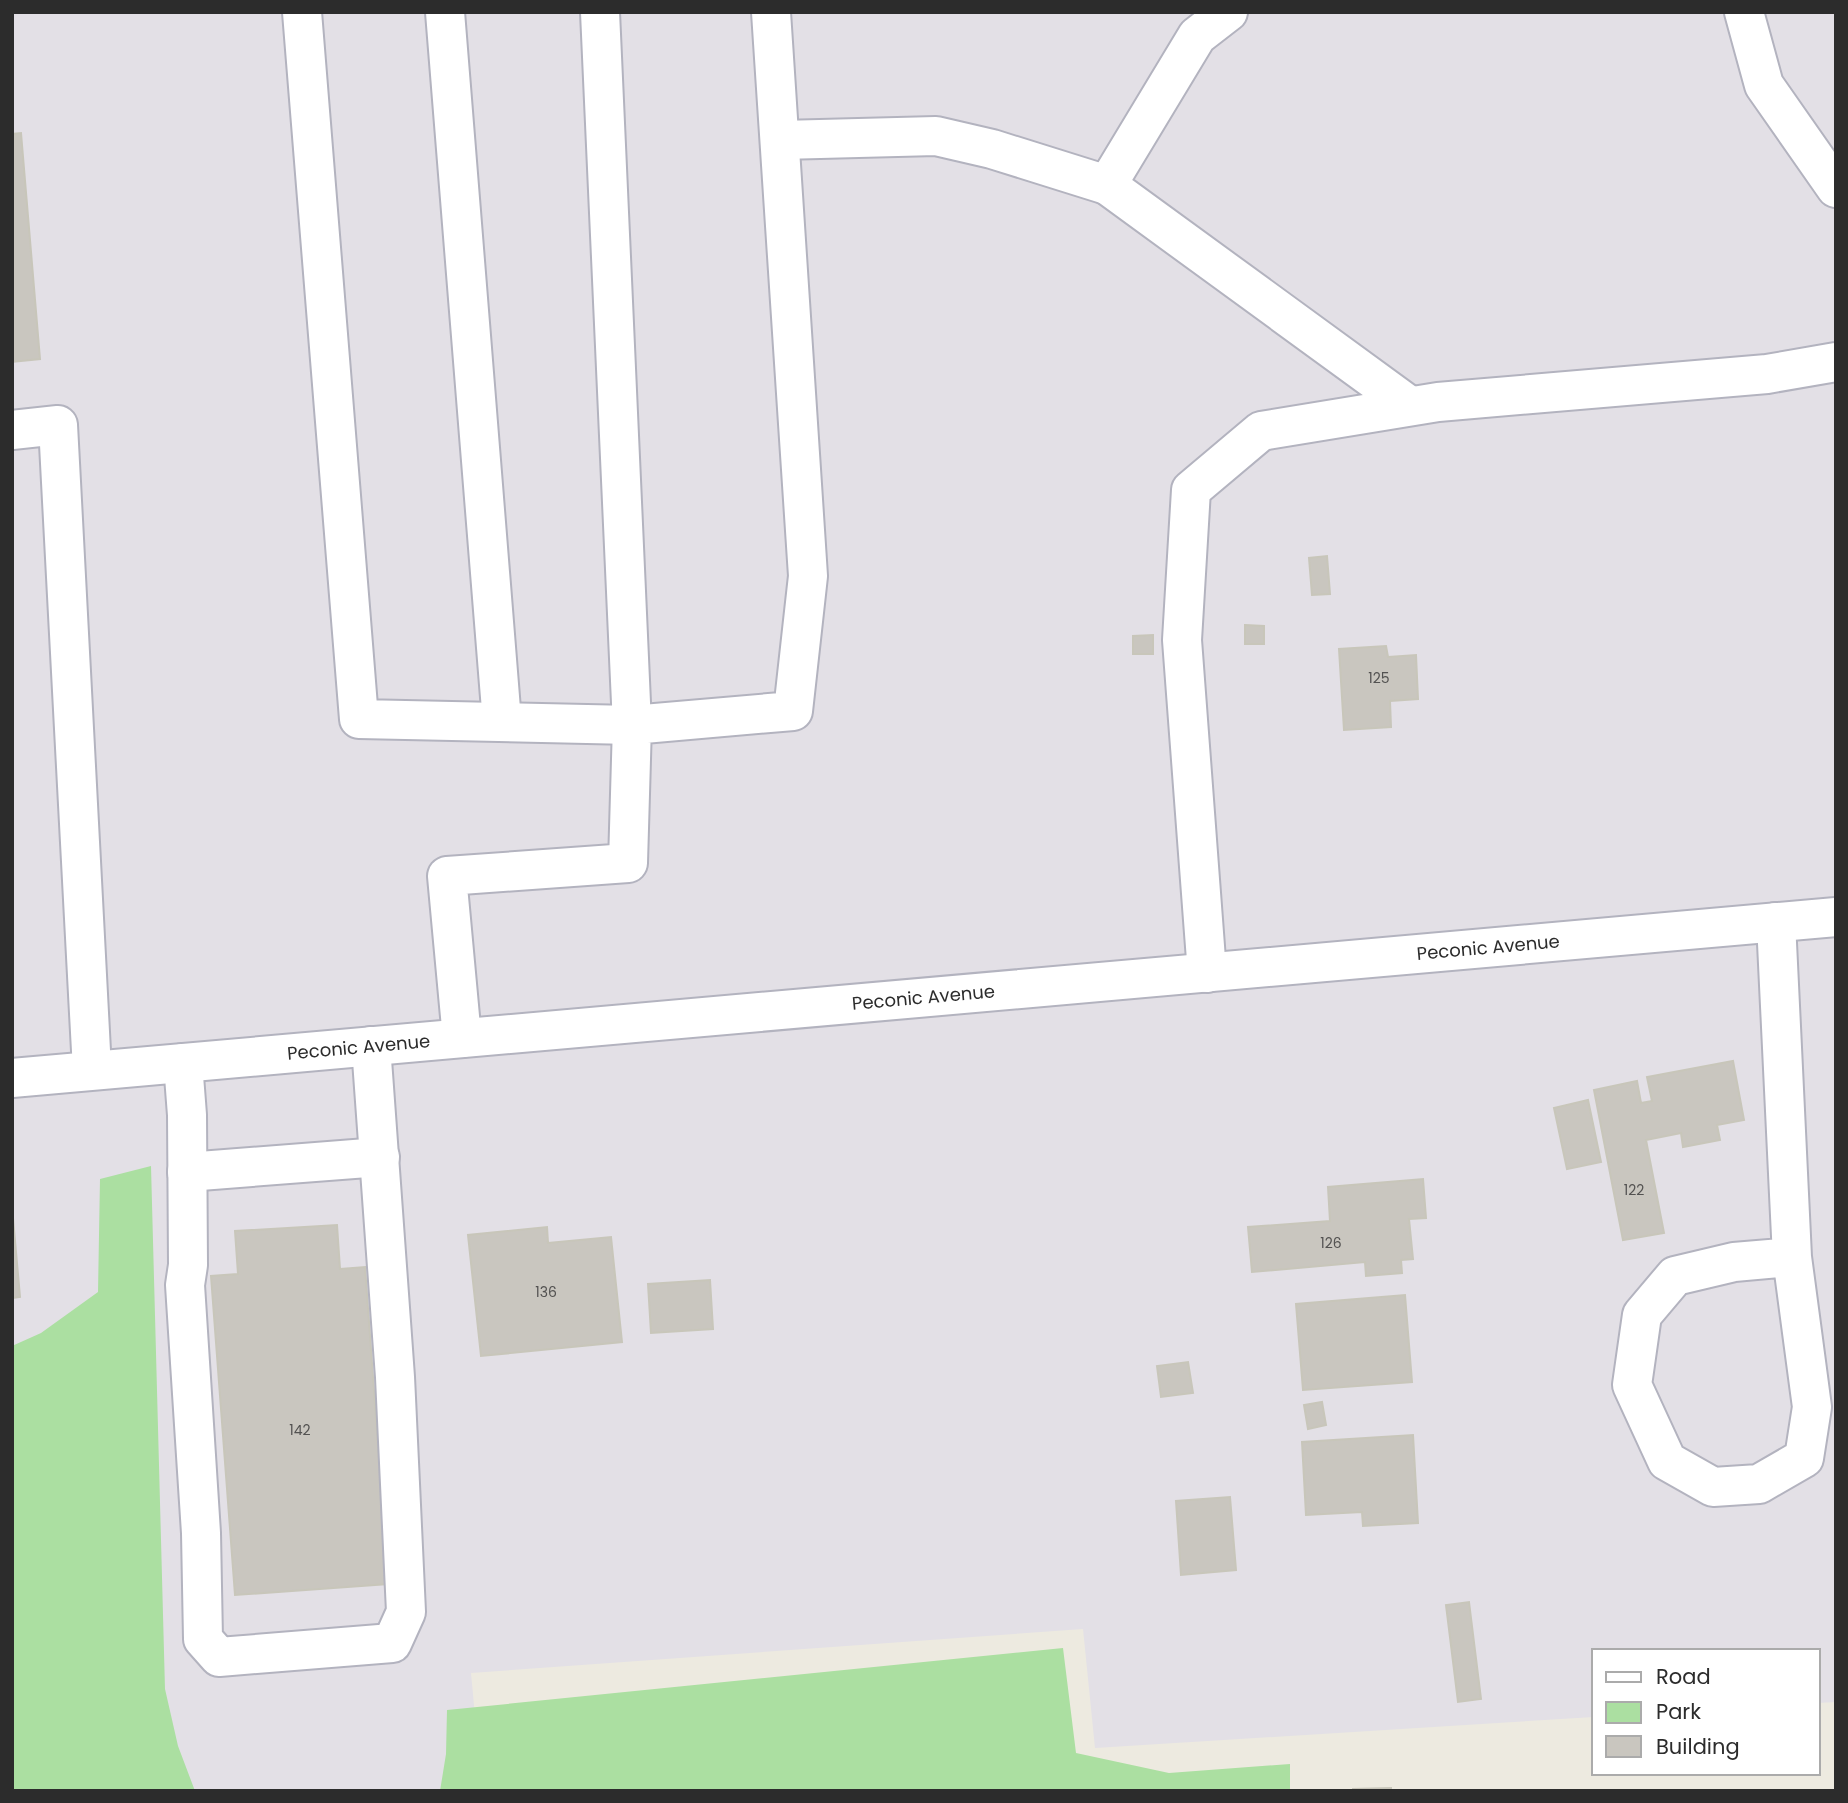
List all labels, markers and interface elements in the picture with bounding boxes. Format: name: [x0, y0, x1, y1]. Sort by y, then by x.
house number: 125: [1368, 668, 1390, 688]
street label: Peconic Avenue: [1416, 928, 1561, 966]
street label: Peconic Avenue: [851, 978, 996, 1016]
street label: Peconic Avenue: [286, 1028, 431, 1066]
house number: 122: [1624, 1180, 1644, 1200]
house number: 126: [1320, 1233, 1342, 1253]
house number: 136: [535, 1282, 557, 1302]
house number: 142: [289, 1420, 311, 1440]
legend: [1592, 1649, 1820, 1775]
text: Road: [1656, 1662, 1711, 1691]
text: Park: [1656, 1697, 1701, 1726]
text: Building: [1656, 1732, 1740, 1761]

